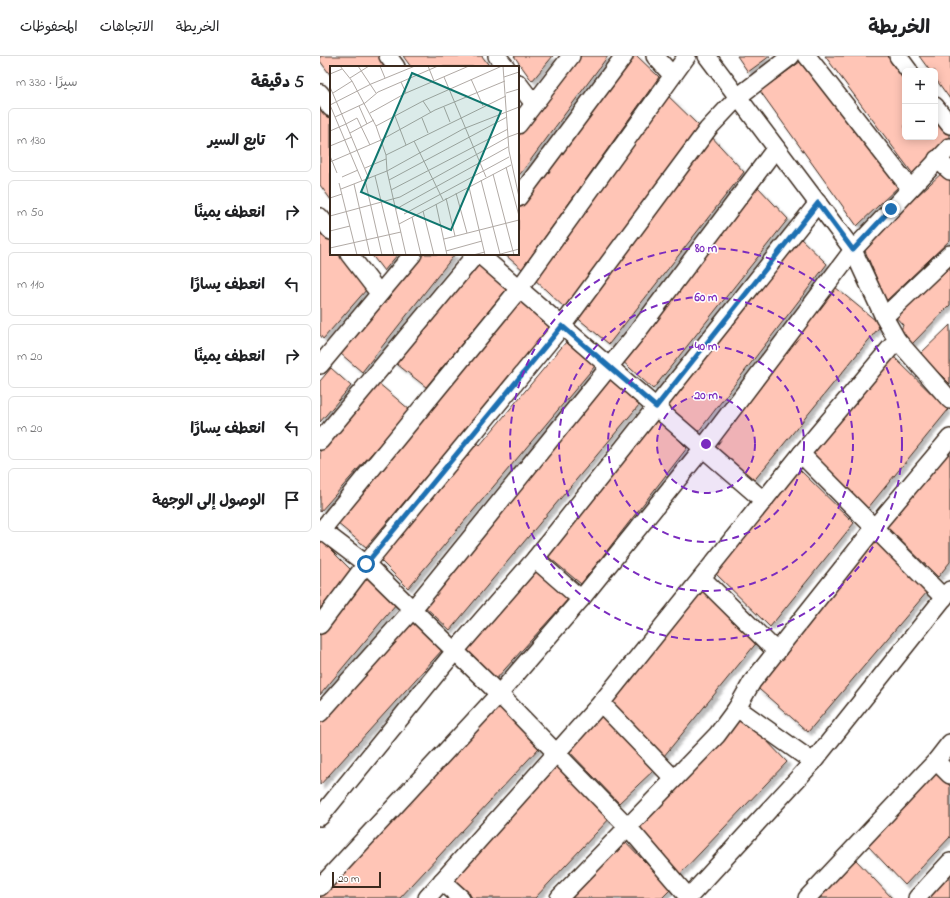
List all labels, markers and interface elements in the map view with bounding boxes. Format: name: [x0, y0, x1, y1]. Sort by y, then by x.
text: الخريطة: [868, 15, 930, 42]
text: المحفوظات: [20, 17, 78, 38]
text: الاتجاهات: [100, 17, 154, 38]
text: الخريطة: [176, 17, 219, 38]
inset map: [330, 66, 519, 255]
map controls: [902, 68, 938, 140]
button: +: [902, 68, 938, 104]
text: 5 دقيقة: [251, 70, 304, 95]
text: سيرًا · 330 m: [16, 73, 78, 92]
button: −: [902, 104, 938, 140]
icon: ahead: [281, 129, 303, 151]
text: تابع السير: [208, 130, 265, 152]
text: 130 m: [17, 131, 45, 150]
route end: [882, 200, 900, 218]
icon: right: [281, 201, 303, 223]
text: انعطف يمينًا: [194, 202, 265, 224]
text: 50 m: [17, 203, 43, 222]
text: 80 m: [694, 240, 718, 258]
icon: left: [281, 273, 303, 295]
text: انعطف يسارًا: [190, 274, 265, 296]
text: 110 m: [17, 275, 44, 294]
text: 60 m: [694, 289, 718, 307]
text: 40 m: [694, 338, 718, 356]
icon: right: [281, 345, 303, 367]
text: انعطف يمينًا: [194, 346, 265, 368]
text: 20 m: [17, 347, 42, 366]
text: 20 m: [693, 387, 718, 405]
icon: left: [281, 417, 303, 439]
text: انعطف يسارًا: [190, 418, 265, 440]
text: 20 m: [17, 419, 42, 438]
centre of rings: [699, 437, 713, 451]
icon: arrive: [281, 489, 303, 511]
text: الوصول إلى الوجهة: [152, 490, 265, 512]
route start: [357, 555, 375, 573]
scale bar: [332, 870, 381, 889]
text: 20 m: [338, 871, 360, 887]

